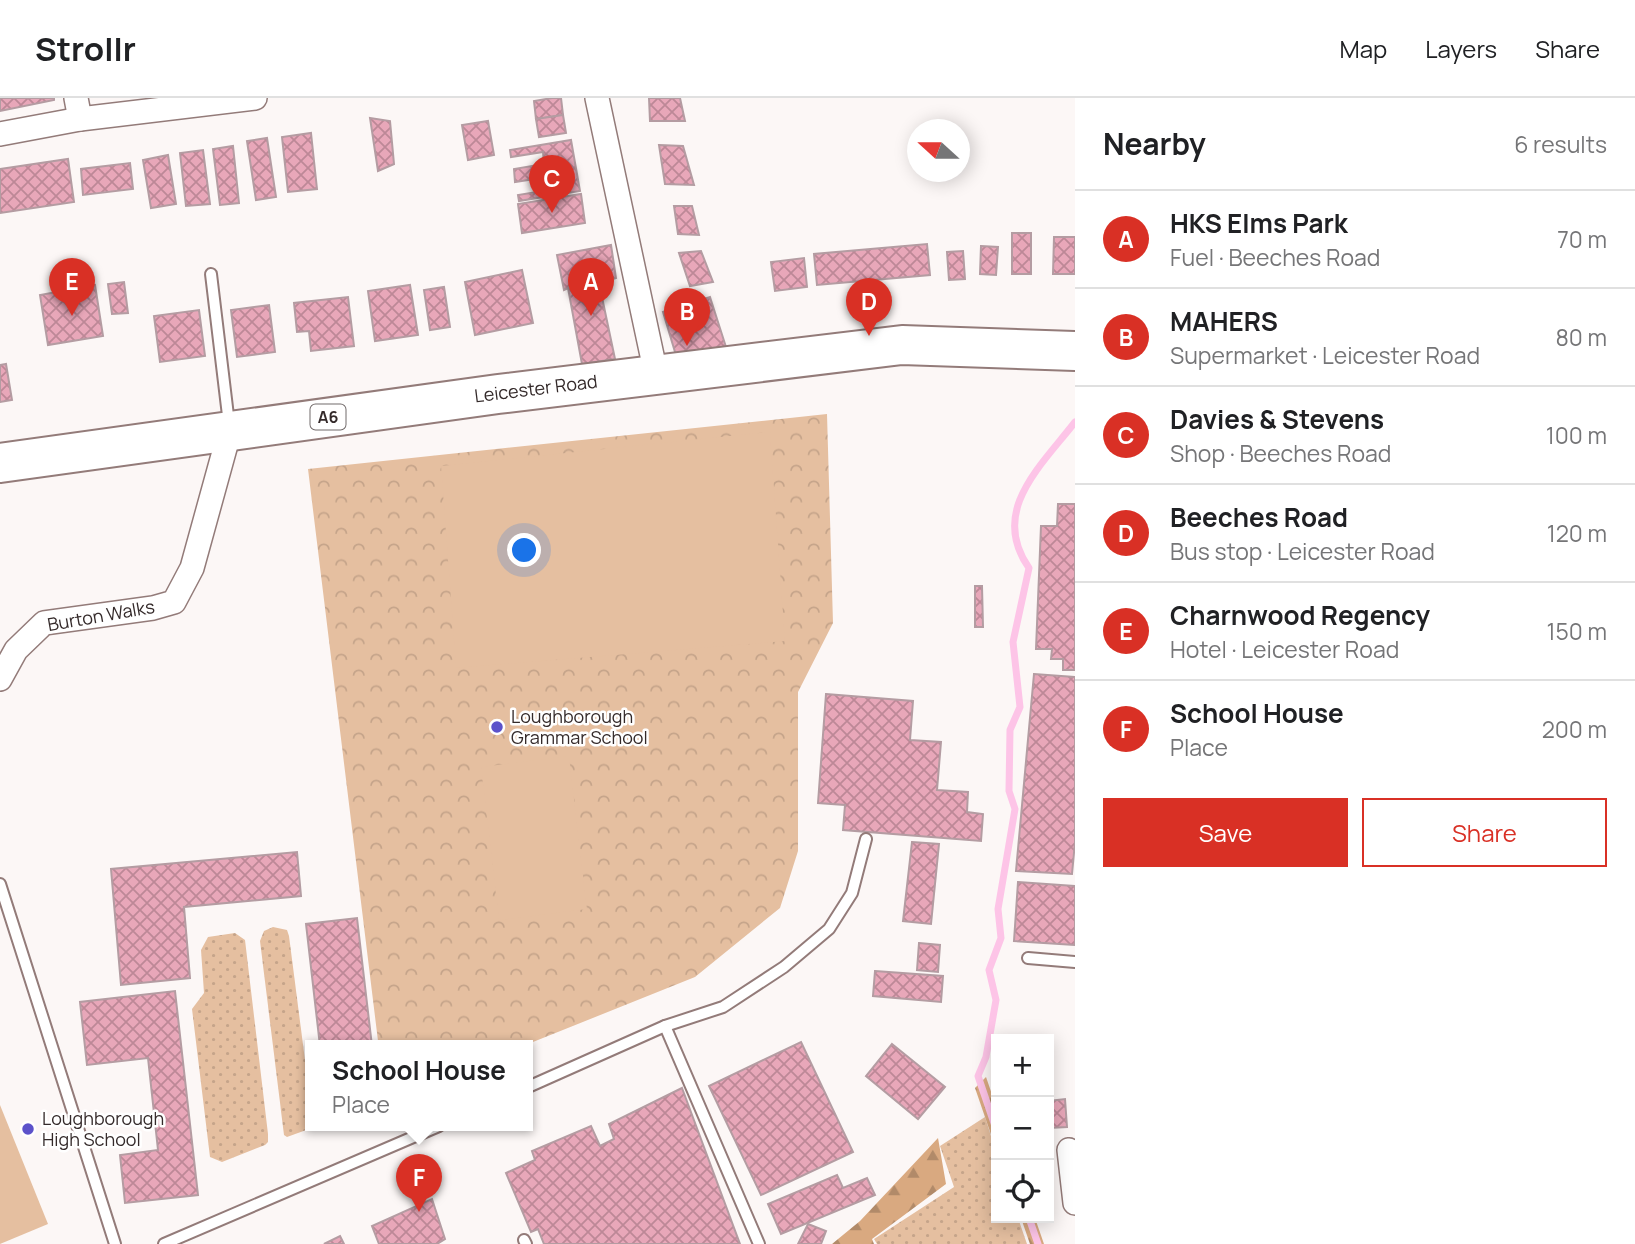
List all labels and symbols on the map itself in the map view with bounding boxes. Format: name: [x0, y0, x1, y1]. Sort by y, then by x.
north arrow: [907, 119, 970, 182]
pin: C: [529, 155, 575, 213]
pin: E: [49, 258, 95, 316]
pin: A: [568, 258, 614, 316]
pin: D: [846, 278, 892, 336]
pin: B: [664, 288, 710, 346]
street label: Leicester Road: [473, 369, 599, 407]
road number: A6: [310, 404, 346, 430]
your location: [507, 533, 541, 567]
street label: Burton Walks: [45, 594, 156, 636]
place label: Loughborough Grammar School: [511, 704, 648, 749]
marker: Loughborough Grammar School: [489, 719, 505, 735]
place label: Loughborough High School: [42, 1106, 164, 1151]
marker: Loughborough High School: [20, 1121, 36, 1137]
pin: F: [396, 1154, 442, 1212]

